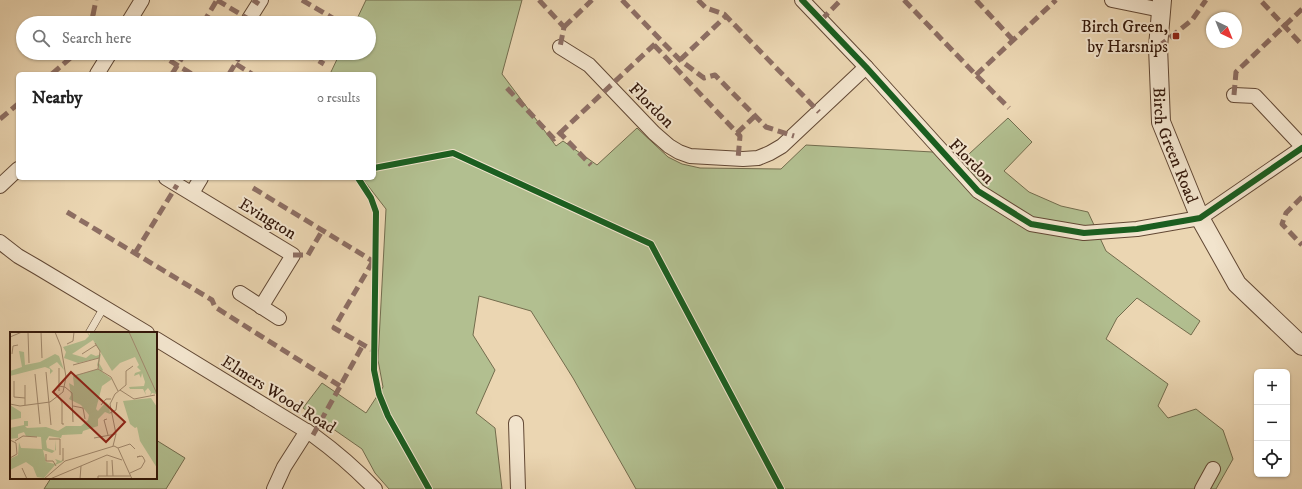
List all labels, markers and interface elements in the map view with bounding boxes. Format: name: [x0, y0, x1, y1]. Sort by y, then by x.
north arrow: [1206, 12, 1242, 48]
search box: [16, 16, 376, 60]
place label: Birch Green, by Harsnips: [1081, 16, 1168, 58]
icon: search: [30, 27, 52, 49]
text: Search here: [62, 29, 131, 48]
marker: Birch Green, by Harsnips: [1171, 31, 1181, 41]
street label: Flordon: [624, 78, 679, 133]
text: Nearby: [32, 87, 82, 109]
street label: Birch Green Road: [1148, 87, 1203, 207]
text: 0 results: [317, 90, 360, 106]
street label: Flordon: [944, 134, 999, 189]
street label: Evington: [235, 193, 300, 245]
inset map: [10, 332, 157, 479]
street label: Elmers Wood Road: [217, 351, 340, 439]
map controls: [1254, 369, 1290, 477]
button: +: [1254, 369, 1290, 405]
button: −: [1254, 405, 1290, 441]
button: locate: [1254, 441, 1290, 477]

